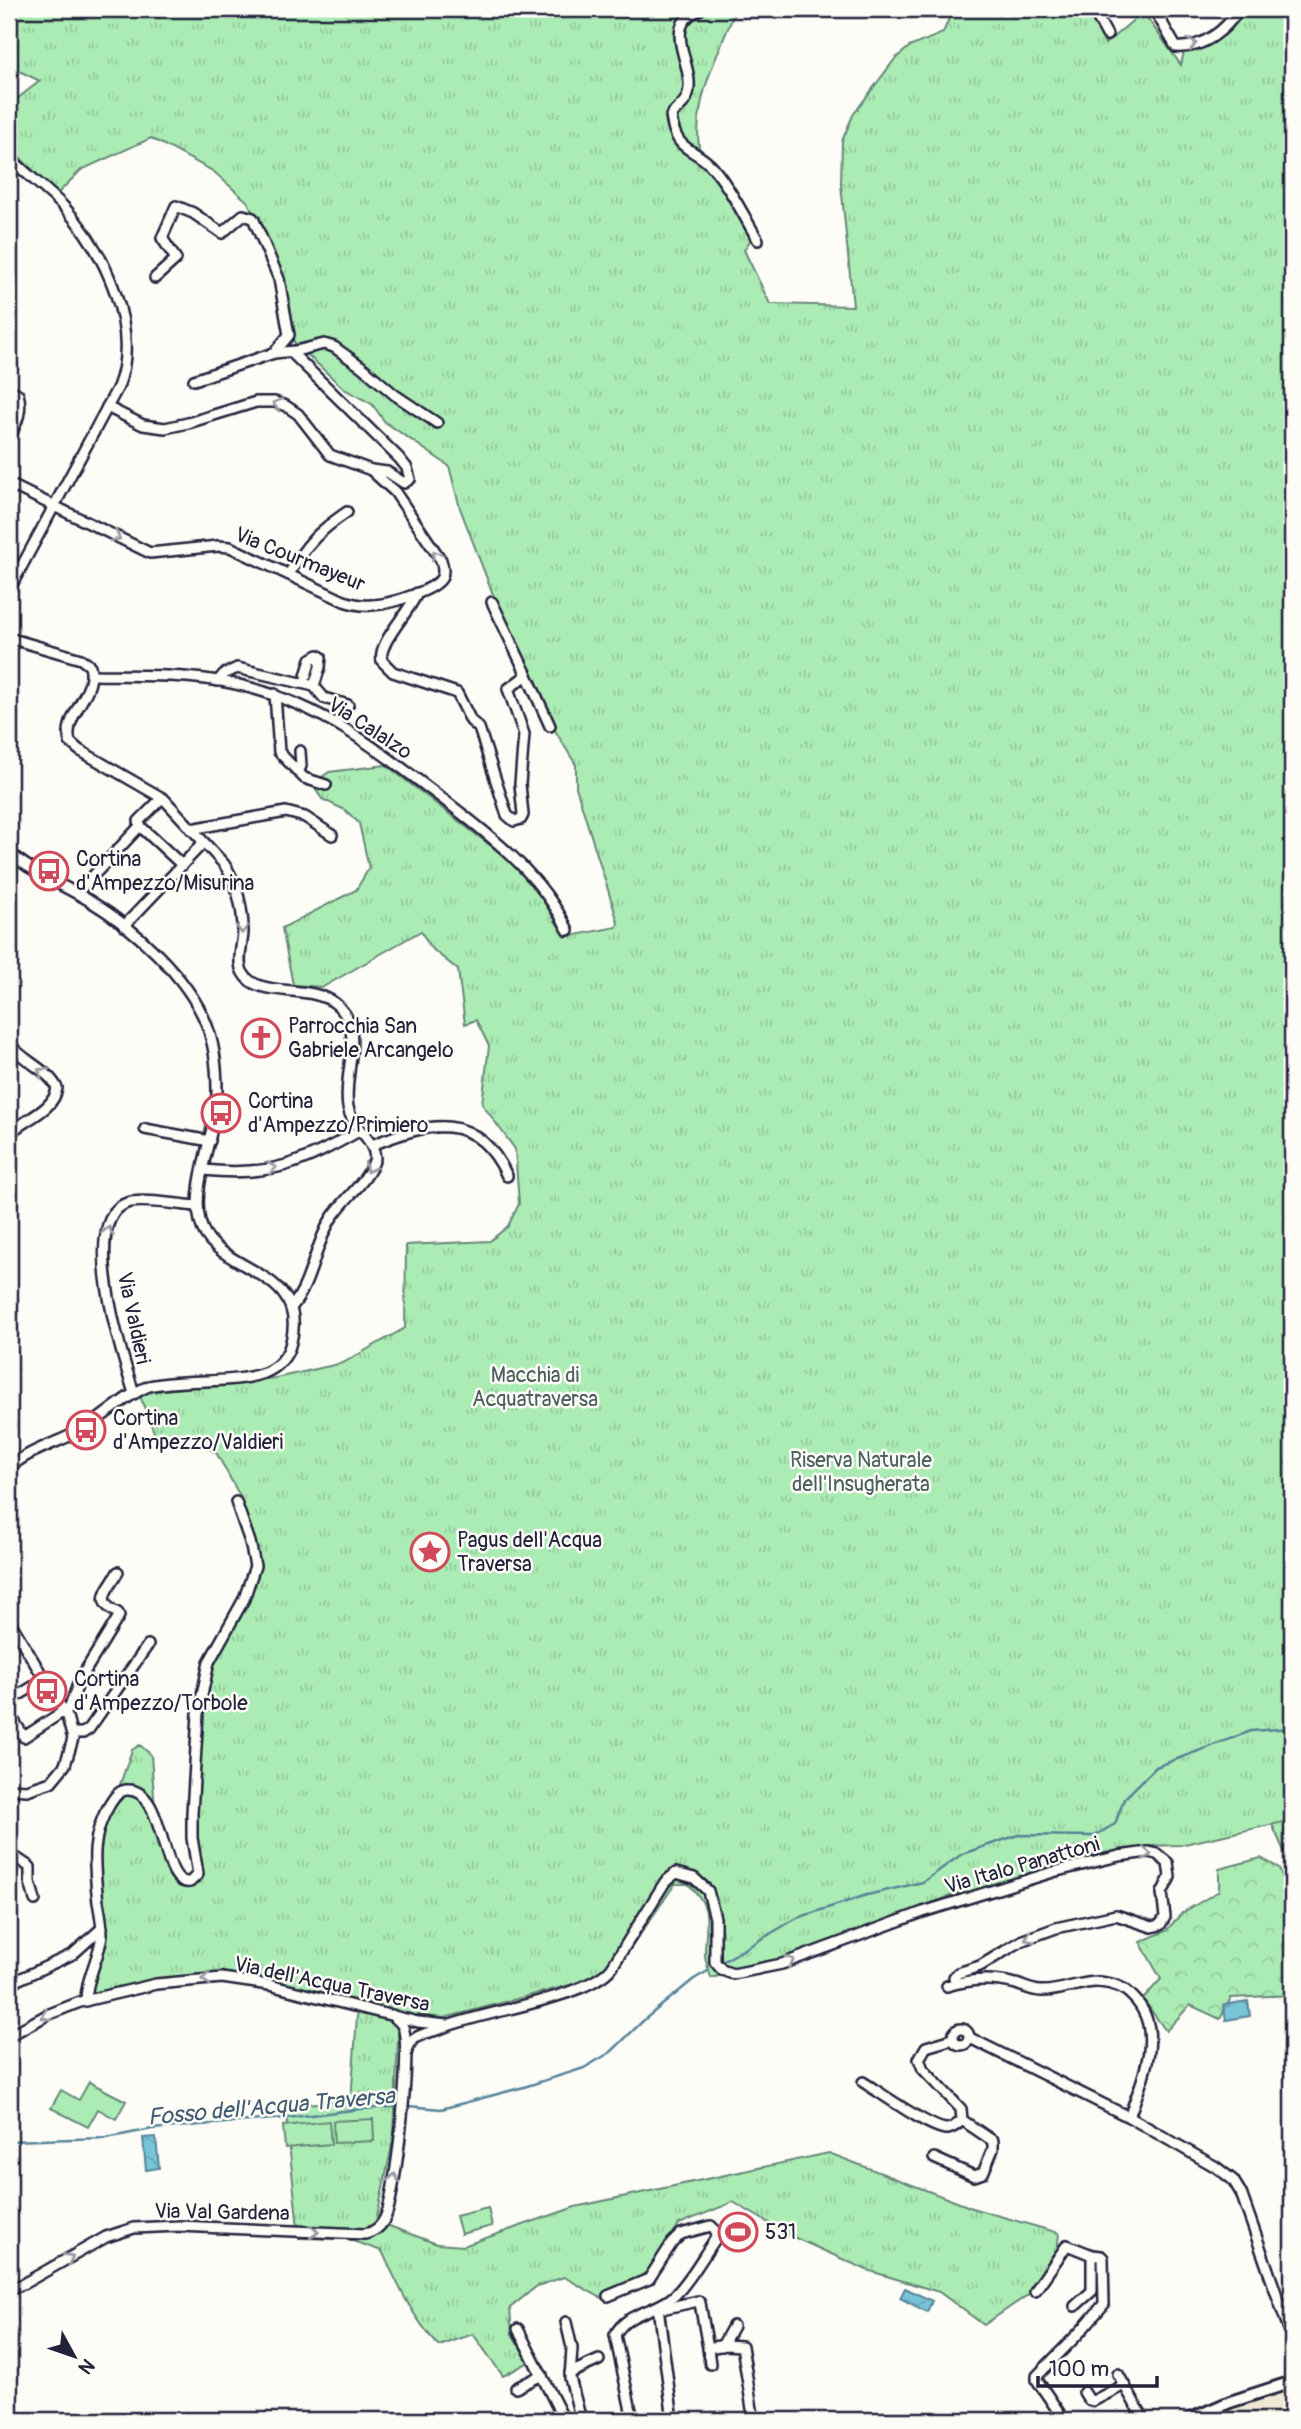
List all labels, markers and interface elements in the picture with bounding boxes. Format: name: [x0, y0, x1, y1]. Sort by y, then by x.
one-way arrow: [1186, 38, 1198, 52]
one-way arrow: [272, 398, 284, 413]
street label: Via Courmayeur: [231, 521, 370, 598]
one-way arrow: [109, 528, 121, 542]
one-way arrow: [431, 549, 444, 562]
street label: Via Calalzo: [322, 691, 417, 766]
place label: Cortina d'Ampezzo/Misurina: [76, 846, 254, 897]
bus stop icon: Cortina d'Ampezzo/Misurina: [28, 850, 70, 892]
one-way arrow: [234, 925, 250, 935]
place label: Parrocchia San Gabriele Arcangelo: [288, 1013, 454, 1064]
church icon: Parrocchia San Gabriele Arcangelo: [240, 1017, 282, 1059]
one-way arrow: [37, 1067, 49, 1080]
place label: Cortina d'Ampezzo/Primiero: [248, 1088, 428, 1139]
bus stop icon: Cortina d'Ampezzo/Primiero: [200, 1092, 242, 1134]
one-way arrow: [364, 1160, 377, 1173]
one-way arrow: [266, 1161, 278, 1176]
one-way arrow: [100, 1225, 114, 1237]
street label: Via Valdieri: [111, 1270, 156, 1367]
park label: Macchia di Acquatraversa: [472, 1362, 598, 1413]
place label: Cortina d'Ampezzo/Valdieri: [113, 1405, 283, 1456]
bus stop icon: Cortina d'Ampezzo/Valdieri: [65, 1409, 107, 1451]
park label: Riserva Naturale dell'Insugherata: [790, 1447, 933, 1498]
place label: Pagus dell'Acqua Traversa: [457, 1527, 602, 1578]
place icon: Pagus dell'Acqua Traversa: [409, 1531, 451, 1573]
place label: Cortina d'Ampezzo/Torbole: [74, 1666, 248, 1717]
bus stop icon: Cortina d'Ampezzo/Torbole: [26, 1670, 68, 1712]
street label: Via Italo Panattoni: [941, 1830, 1103, 1901]
one-way arrow: [1142, 1846, 1153, 1861]
one-way arrow: [1024, 1930, 1036, 1944]
street label: Via dell'Acqua Traversa: [232, 1951, 432, 2018]
one-way arrow: [783, 1955, 795, 1969]
one-way arrow: [200, 1971, 211, 1986]
one-way arrow: [41, 2008, 53, 2022]
water label: Fosso dell'Acqua Traversa: [146, 2081, 397, 2132]
one-way arrow: [386, 2172, 401, 2184]
street label: Via Val Gardena: [154, 2198, 290, 2227]
sports icon: 531: [717, 2211, 759, 2253]
place label: 531: [765, 2219, 796, 2246]
one-way arrow: [309, 2224, 320, 2239]
one-way arrow: [62, 2253, 75, 2266]
north arrow: [38, 2320, 108, 2390]
scale bar: [1038, 2345, 1158, 2389]
text: N: [73, 2354, 100, 2379]
text: 100 m: [1049, 2356, 1109, 2383]

